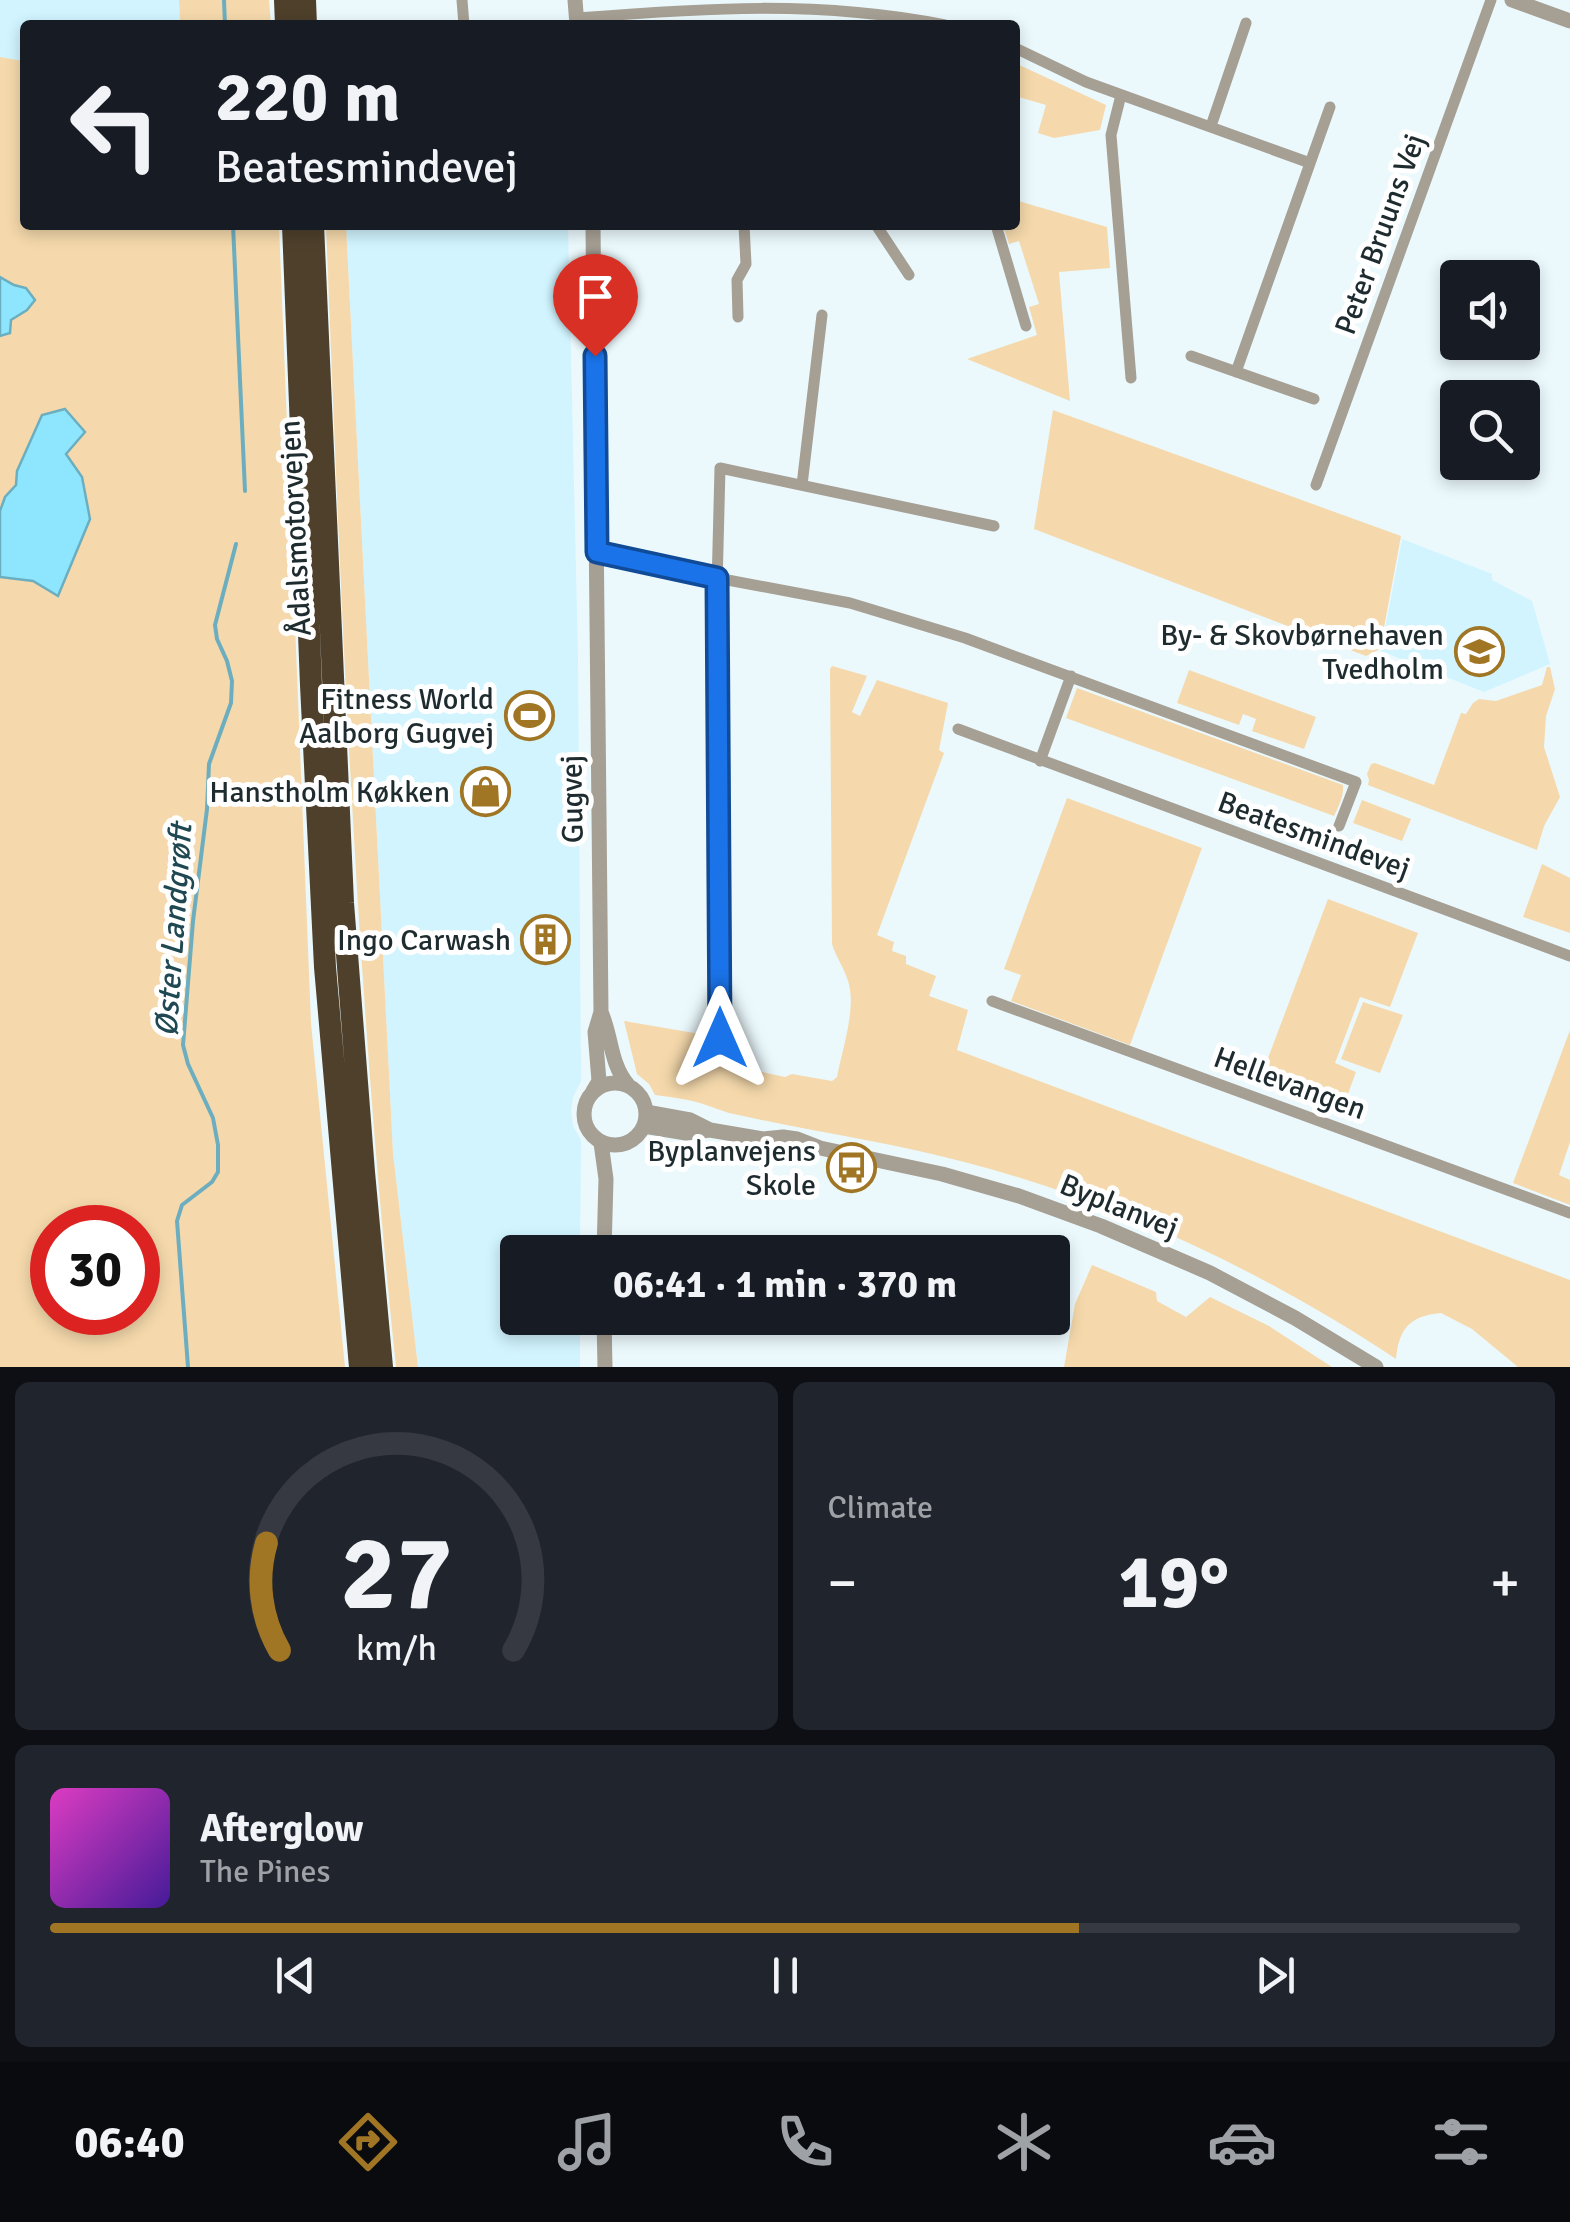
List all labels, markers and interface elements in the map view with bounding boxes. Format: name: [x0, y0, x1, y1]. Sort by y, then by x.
text: 220 m: [215, 54, 400, 140]
icon: left: [50, 60, 180, 190]
street label: Peter Bruuns Vej: [1327, 129, 1434, 340]
text: Beatesmindevej: [215, 140, 518, 195]
pin: [553, 254, 638, 357]
map controls: [1440, 260, 1540, 480]
button: sound: [1440, 260, 1540, 360]
icon: arrive: [568, 269, 623, 324]
button: search: [1440, 380, 1540, 480]
street label: Ådalsmotorvejen: [271, 419, 320, 637]
place label: By- & Skovbørnehaven Tvedholm: [1160, 617, 1444, 688]
school or university icon: By- & Skovbørnehaven Tvedholm: [1453, 626, 1505, 678]
place label: Fitness World Aalborg Gugvej: [299, 681, 494, 752]
sports icon: Fitness World Aalborg Gugvej: [503, 690, 555, 742]
street label: Gugvej: [553, 755, 592, 843]
shop icon: Hanstholm Køkken: [459, 766, 511, 818]
place label: Hanstholm Køkken: [209, 774, 450, 811]
street label: Beatesmindevej: [1213, 784, 1415, 887]
water label: Øster Landgrøft: [147, 819, 201, 1038]
building icon: Ingo Carwash: [520, 914, 572, 966]
place label: Ingo Carwash: [337, 922, 511, 959]
position arrow: [668, 986, 772, 1090]
street label: Hellevangen: [1209, 1039, 1371, 1128]
place label: Byplanvejens Skole: [647, 1133, 816, 1204]
bus stop icon: Byplanvejens Skole: [825, 1142, 877, 1194]
street label: Byplanvej: [1054, 1166, 1183, 1247]
speed limit sign: 30: [30, 1205, 160, 1335]
text: 06:41 · 1 min · 370 m: [613, 1261, 957, 1308]
text: Climate: [828, 1488, 933, 1527]
text: 27: [340, 1510, 452, 1638]
text: 19°: [1118, 1536, 1229, 1629]
text: −: [828, 1549, 857, 1617]
text: +: [1490, 1549, 1520, 1617]
text: km/h: [356, 1626, 437, 1670]
text: Afterglow: [200, 1805, 363, 1852]
text: The Pines: [200, 1852, 331, 1891]
icon: previous: [268, 1948, 323, 2003]
icon: pause: [758, 1948, 813, 2003]
icon: next: [1248, 1948, 1303, 2003]
icon: directions: [333, 2107, 403, 2177]
icon: music: [552, 2107, 622, 2177]
icon: phone: [770, 2107, 840, 2177]
icon: climate: [989, 2107, 1059, 2177]
icon: car: [1207, 2107, 1277, 2177]
icon: filters: [1426, 2107, 1496, 2177]
text: 06:40: [74, 2115, 185, 2170]

